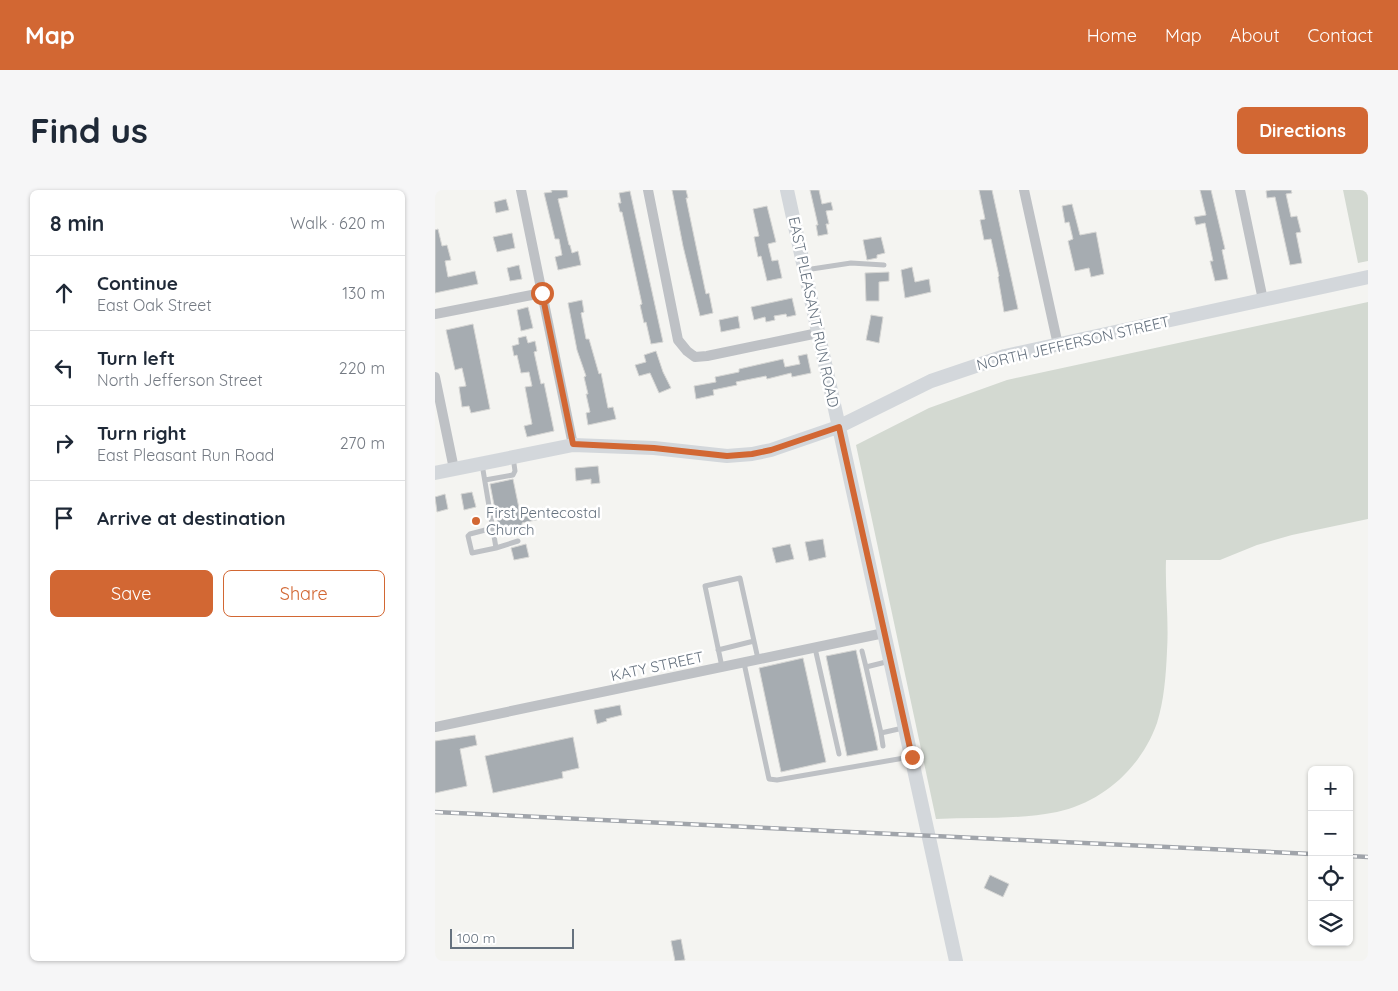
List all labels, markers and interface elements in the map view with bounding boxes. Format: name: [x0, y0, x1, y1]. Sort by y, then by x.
text: Map: [25, 20, 75, 50]
text: Home: [1087, 24, 1137, 47]
text: Map: [1165, 24, 1202, 47]
text: About: [1230, 24, 1280, 47]
text: Contact: [1308, 24, 1373, 47]
button: Directions: [1237, 107, 1368, 154]
text: Find us: [30, 108, 148, 152]
text: 8 min: [50, 210, 104, 236]
text: Walk · 620 m: [290, 213, 385, 233]
street label: EAST PLEASANT RUN ROAD: [784, 215, 844, 409]
text: Continue: [97, 271, 178, 295]
icon: ahead: [50, 279, 78, 307]
route start: [531, 282, 554, 305]
text: 130 m: [342, 283, 385, 303]
text: East Oak Street: [97, 295, 212, 315]
street label: NORTH JEFFERSON STREET: [975, 312, 1171, 374]
text: Turn left: [97, 346, 175, 370]
icon: left: [50, 354, 78, 382]
text: 220 m: [339, 358, 385, 378]
text: North Jefferson Street: [97, 370, 263, 390]
text: Turn right: [97, 421, 186, 445]
icon: right: [50, 429, 78, 457]
text: 270 m: [340, 433, 385, 453]
text: East Pleasant Run Road: [97, 445, 274, 465]
place label: First Pentecostal Church: [486, 503, 601, 539]
icon: arrive: [50, 504, 78, 532]
text: Arrive at destination: [97, 506, 286, 530]
marker: First Pentecostal Church: [470, 515, 482, 527]
button: Save: [50, 570, 213, 617]
button: Share: [223, 570, 385, 617]
street label: KATY STREET: [609, 647, 705, 685]
route end: [901, 746, 924, 769]
map controls: [1308, 766, 1353, 946]
button: +: [1308, 766, 1353, 811]
button: −: [1308, 811, 1353, 856]
button: locate: [1308, 856, 1353, 901]
button: layers: [1308, 901, 1353, 946]
scale bar: [450, 926, 574, 949]
text: 100 m: [457, 929, 495, 947]

